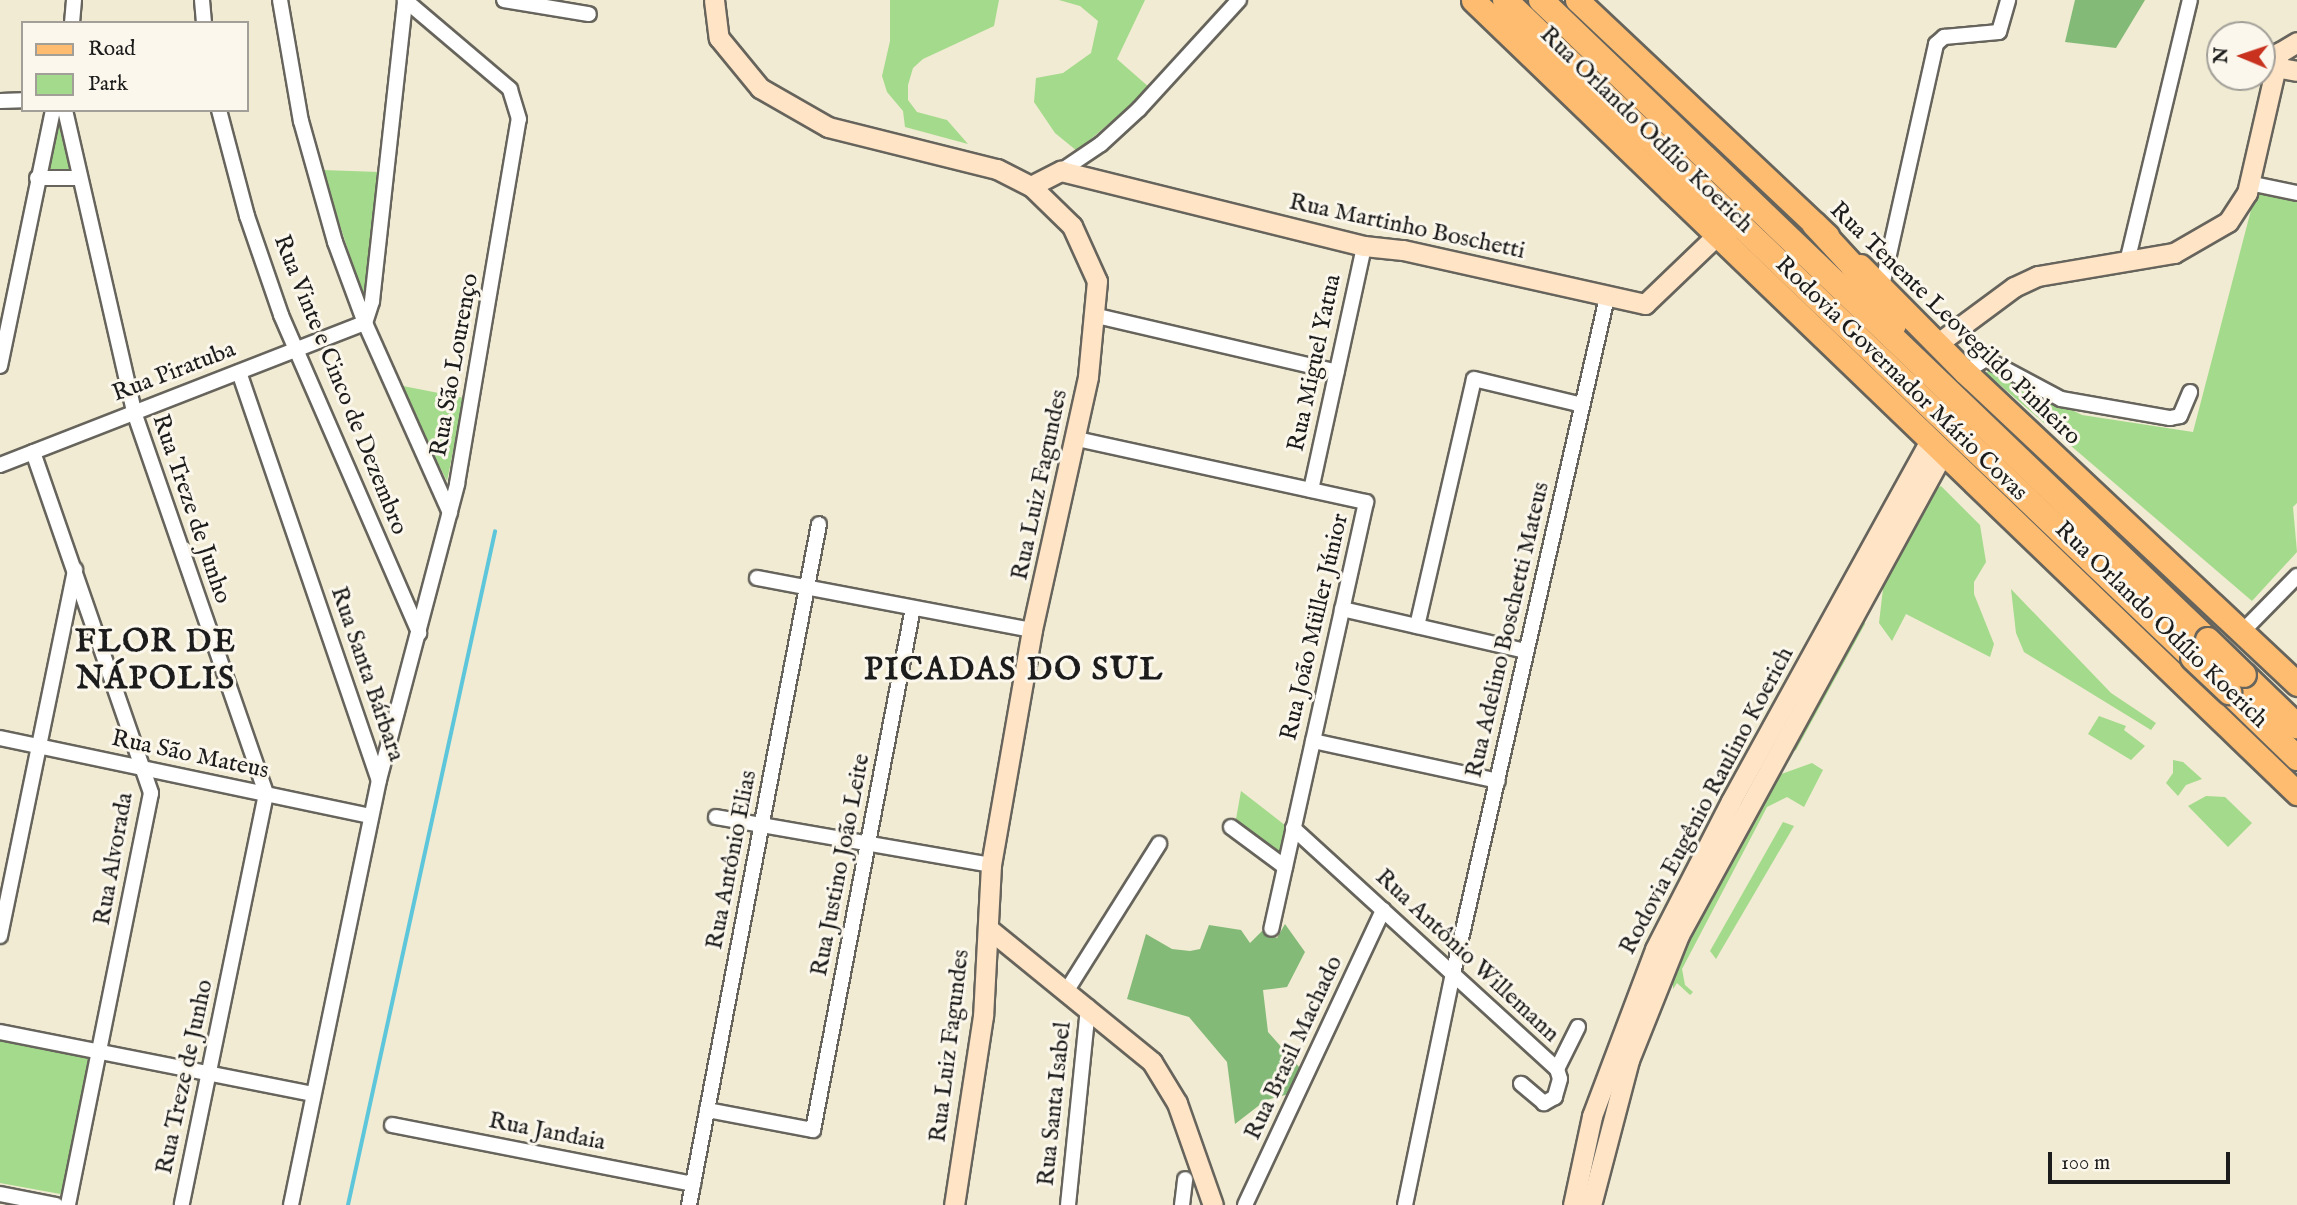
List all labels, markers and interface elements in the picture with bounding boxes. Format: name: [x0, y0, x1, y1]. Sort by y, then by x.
legend: [21, 21, 248, 112]
street label: Rua Orlando Odílio Koerich: [1533, 21, 1759, 239]
north arrow: [2206, 21, 2276, 91]
text: Road: [88, 36, 135, 63]
text: N: [2210, 47, 2234, 64]
text: Park: [88, 71, 128, 98]
street label: Rua Martinho Boschetti: [1286, 188, 1528, 266]
street label: Rua Tenente Leovegildo Pinheiro: [1823, 196, 2087, 452]
street label: Rua Vinte e Cinco de Dezembro: [267, 231, 413, 539]
street label: Rodovia Governador Mário Covas: [1769, 251, 2033, 507]
street label: Rua São Lourenço: [425, 271, 485, 459]
street label: Rua Miguel Yatua: [1282, 272, 1348, 454]
street label: Rua Piratuba: [108, 335, 240, 409]
street label: Rua Luiz Fagundes: [1006, 387, 1074, 583]
street label: Rua Treze de Junho: [145, 411, 237, 607]
street label: Rua Adelino Boschetti Mateus: [1460, 479, 1556, 781]
street label: Rua João Müller Júnior: [1275, 511, 1355, 743]
street label: Rua Orlando Odílio Koerich: [2048, 516, 2274, 734]
street label: Rua Santa Bárbara: [324, 583, 410, 765]
district label: FLOR DE NÁPOLIS: [76, 625, 236, 700]
street label: Rodovia Eugênio Raulino Koerich: [1614, 642, 1800, 960]
district label: PICADAS DO SUL: [866, 652, 1162, 690]
street label: Rua São Mateus: [109, 724, 271, 786]
street label: Rua Justino João Leite: [805, 751, 877, 979]
street label: Rua Antônio Elias: [701, 768, 763, 952]
street label: Rua Alvorada: [88, 790, 140, 928]
street label: Rua Antônio Willemann: [1369, 863, 1565, 1049]
street label: Rua Luiz Fagundes: [924, 948, 976, 1144]
street label: Rua Brasil Machado: [1239, 951, 1349, 1145]
street label: Rua Treze de Junho: [150, 977, 220, 1177]
street label: Rua Santa Isabel: [1032, 1020, 1078, 1188]
street label: Rua Jandaia: [486, 1107, 608, 1157]
scale bar: [2052, 1138, 2234, 1182]
text: 100 m: [2061, 1150, 2110, 1177]

